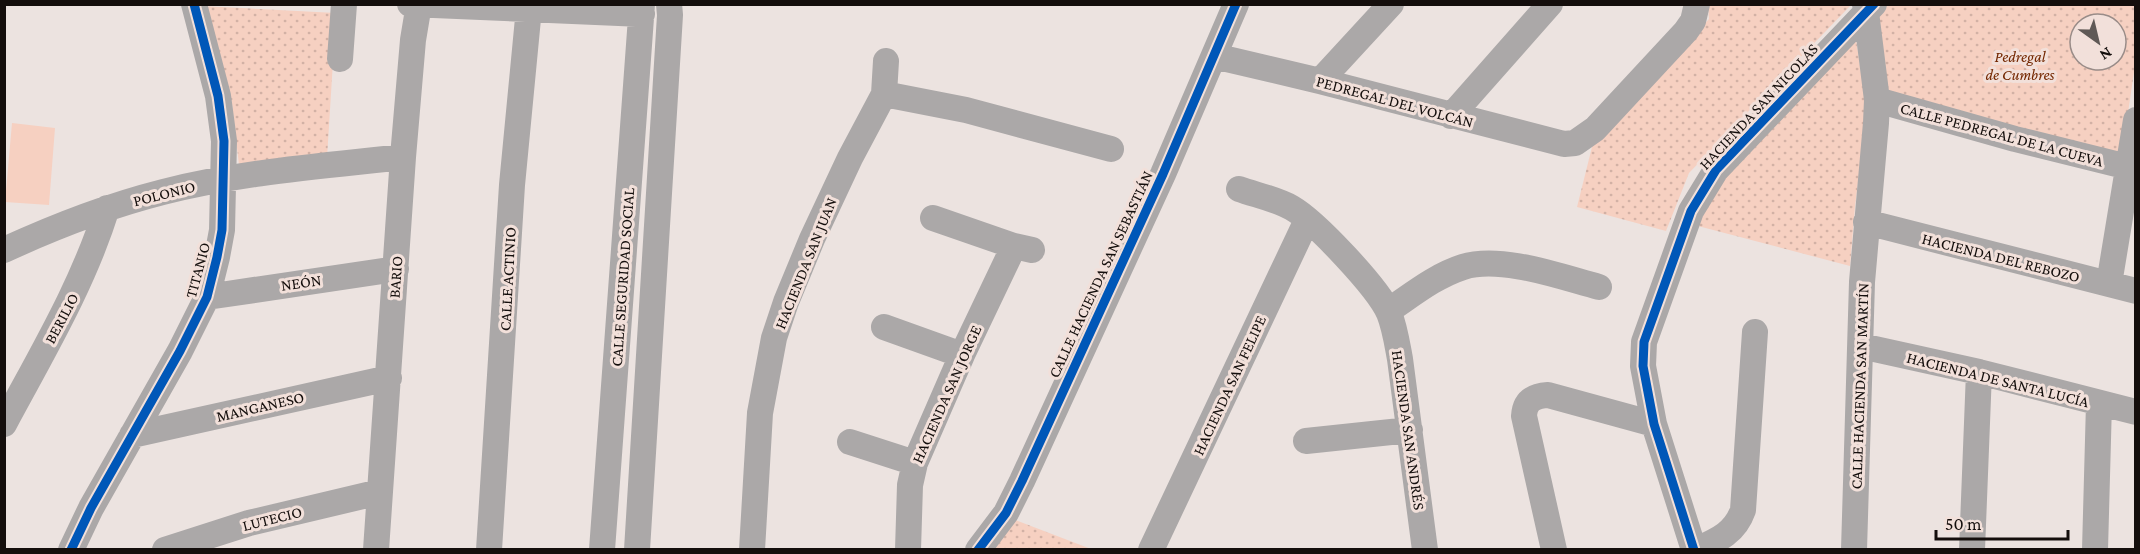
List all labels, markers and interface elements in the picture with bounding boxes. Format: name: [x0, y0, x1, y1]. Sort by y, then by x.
north arrow: [2068, 12, 2128, 72]
street label: HACIENDA SAN NICOLÁS: [1696, 40, 1821, 173]
text: N: [2097, 44, 2115, 64]
park label: Pedregal de Cumbres: [1985, 48, 2055, 83]
street label: PEDREGAL DEL VOLCÁN: [1315, 72, 1475, 131]
street label: CALLE PEDREGAL DE LA CUEVA: [1899, 99, 2106, 170]
street label: CALLE HACIENDA SAN SEBASTIÁN: [1045, 168, 1156, 380]
street label: POLONIO: [131, 178, 197, 209]
street label: CALLE SEGURIDAD SOCIAL: [608, 187, 637, 367]
street label: HACIENDA SAN JUAN: [771, 195, 841, 332]
street label: CALLE ACTINIO: [496, 227, 519, 331]
street label: HACIENDA DEL REBOZO: [1920, 230, 2081, 285]
street label: TITANIO: [182, 240, 213, 300]
street label: BARIO: [386, 255, 405, 299]
street label: NEÓN: [280, 271, 322, 294]
street label: CALLE HACIENDA SAN MARTÍN: [1847, 282, 1872, 490]
street label: BERILIO: [41, 290, 82, 346]
street label: HACIENDA SAN FELIPE: [1190, 312, 1269, 458]
street label: HACIENDA SAN JORGE: [908, 322, 986, 466]
street label: HACIENDA SAN ANDRÉS: [1389, 349, 1428, 511]
street label: HACIENDA DE SANTA LUCÍA: [1905, 349, 2092, 411]
street label: MANGANESO: [215, 388, 306, 425]
street label: LUTECIO: [241, 503, 304, 534]
scale bar: [1936, 503, 2068, 541]
text: 50 m: [1945, 514, 1982, 534]

